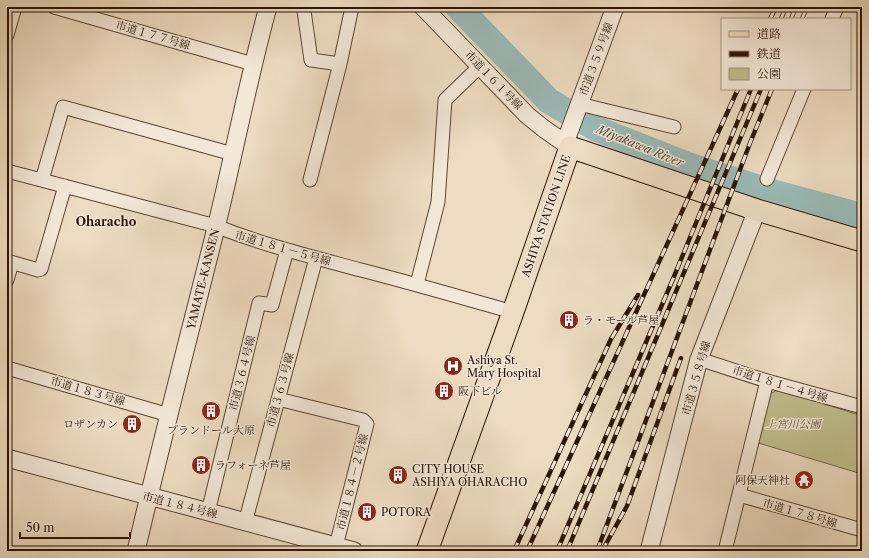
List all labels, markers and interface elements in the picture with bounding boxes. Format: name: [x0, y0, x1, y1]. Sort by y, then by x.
street label: 市道１７７号線: [114, 18, 192, 52]
legend: [721, 18, 851, 90]
street label: 市道３５９号線: [576, 20, 616, 98]
text: 道路: [757, 26, 781, 41]
text: 鉄道: [756, 46, 781, 61]
street label: 市道１６１号線: [462, 47, 526, 113]
text: 公園: [757, 66, 781, 81]
water label: Miyakawa River: [593, 121, 687, 170]
street label: ASHIYA STATION LINE: [518, 153, 574, 280]
district label: Oharacho: [76, 214, 137, 229]
street label: YAMATE-KANSEN: [183, 227, 222, 332]
street label: 市道１８１－５号線: [233, 228, 333, 268]
building icon: ラ・モール芦屋: [558, 309, 580, 331]
place label: ラ・モール芦屋: [583, 313, 659, 327]
street label: 市道３６４号線: [226, 334, 258, 412]
street label: 市道３５８号線: [679, 339, 713, 417]
street label: 市道３６３号線: [263, 351, 297, 429]
place label: Ashiya St. Mary Hospital: [466, 353, 542, 380]
hospital icon: Ashiya St. Mary Hospital: [442, 355, 464, 377]
street label: 市道１８１－４号線: [731, 363, 829, 405]
street label: 市道１８３号線: [49, 374, 127, 408]
building icon: 阪下ビル: [433, 380, 455, 402]
place label: 阪下ビル: [458, 384, 502, 398]
building icon: プランドール大原: [200, 400, 222, 422]
building icon: ロザンカン: [121, 413, 143, 435]
place label: ロザンカン: [63, 417, 118, 431]
park label: 上宮川公園: [766, 417, 822, 431]
place label: プランドール大原: [167, 423, 255, 437]
street label: 市道１８４－２号線: [333, 432, 371, 532]
building icon: ラフォーネ芦屋: [190, 454, 212, 476]
place label: ラフォーネ芦屋: [215, 458, 291, 472]
place label: CITY HOUSE ASHIYA OHARACHO: [411, 462, 527, 489]
building icon: CITY HOUSE ASHIYA OHARACHO: [387, 464, 409, 486]
temple icon: 阿保天神社: [793, 469, 815, 491]
place label: 阿保天神社: [735, 473, 790, 487]
street label: 市道１８４号線: [141, 489, 219, 521]
street label: 市道１７８号線: [761, 496, 839, 530]
building icon: POTORA: [356, 501, 378, 523]
place label: POTORA: [381, 505, 432, 519]
scale bar: [20, 514, 130, 540]
text: 50 m: [26, 520, 55, 535]

